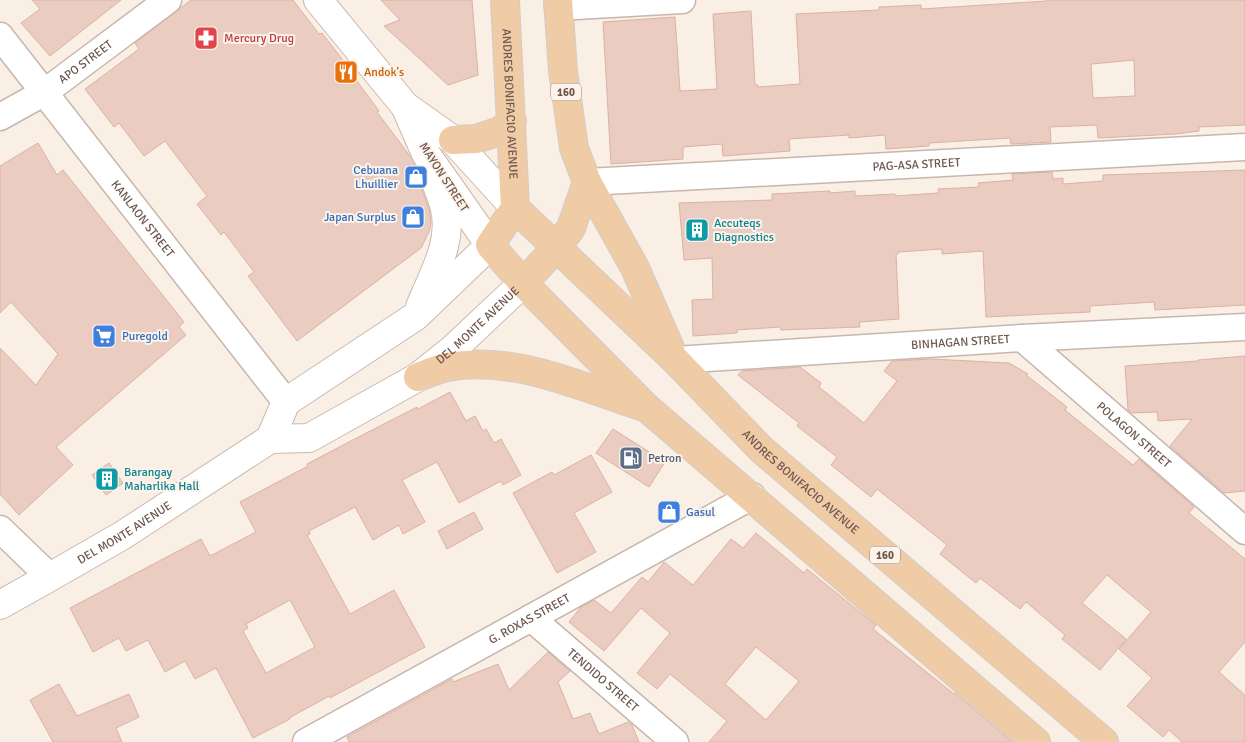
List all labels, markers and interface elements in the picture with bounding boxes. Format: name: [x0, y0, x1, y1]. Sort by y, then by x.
pharmacy icon: Mercury Drug: [193, 25, 219, 51]
street label: ANDRES BONIFACIO AVENUE: [498, 28, 521, 180]
place label: Mercury Drug: [224, 31, 294, 46]
street label: APO STREET: [56, 37, 116, 87]
restaurant icon: Andok's: [333, 59, 359, 85]
place label: Andok's: [364, 65, 404, 80]
road number: 160: [551, 84, 581, 100]
street label: MAYON STREET: [416, 140, 472, 215]
street label: PAG-ASA STREET: [872, 155, 961, 175]
place label: Cebuana Lhuillier: [353, 163, 399, 192]
shop icon: Cebuana Lhuillier: [403, 164, 429, 190]
street label: KANLAON STREET: [108, 178, 177, 261]
shop icon: Japan Surplus: [400, 204, 426, 230]
place label: Japan Surplus: [324, 210, 396, 225]
place label: Accuteqs Diagnostics: [714, 216, 774, 245]
building icon: Accuteqs Diagnostics: [684, 217, 710, 243]
street label: DEL MONTE AVENUE: [433, 283, 523, 368]
supermarket icon: Puregold: [91, 323, 117, 349]
place label: Puregold: [122, 329, 168, 344]
street label: BINHAGAN STREET: [911, 332, 1010, 353]
street label: POLAGON STREET: [1093, 399, 1174, 472]
street label: ANDRES BONIFACIO AVENUE: [739, 427, 862, 538]
fuel station icon: Petron: [618, 445, 644, 471]
place label: Petron: [648, 451, 682, 466]
place label: Barangay Maharlika Hall: [124, 465, 200, 494]
building icon: Barangay Maharlika Hall: [94, 466, 120, 492]
street label: DEL MONTE AVENUE: [75, 498, 175, 568]
shop icon: Gasul: [656, 499, 682, 525]
place label: Gasul: [686, 505, 716, 520]
road number: 160: [870, 546, 900, 564]
street label: G. ROXAS STREET: [486, 591, 573, 648]
street label: TENDIDO STREET: [564, 645, 642, 715]

